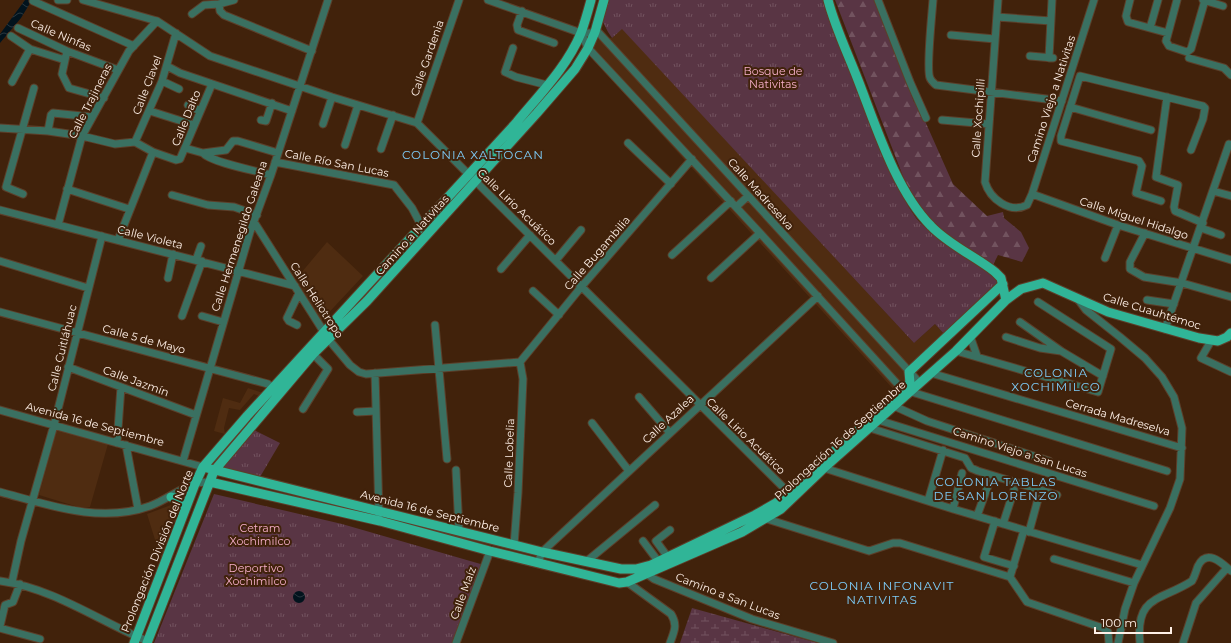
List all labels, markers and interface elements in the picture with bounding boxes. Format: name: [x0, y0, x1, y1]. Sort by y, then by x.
street label: Calle Ninfas: [29, 16, 94, 54]
street label: Calle Gardenia: [407, 18, 447, 98]
street label: Camino Viejo a Nativitas: [1024, 33, 1078, 164]
street label: Calle Clavel: [129, 53, 165, 117]
street label: Calle Trajineras: [65, 61, 115, 141]
park label: Bosque de Nativitas: [743, 64, 803, 91]
street label: Calle Xochipilli: [968, 78, 988, 158]
street label: Calle Dalto: [168, 88, 204, 148]
street label: Calle Río San Lucas: [284, 146, 391, 180]
district label: COLONIA XALTOCAN: [402, 147, 544, 162]
street label: Calle Madreselva: [725, 155, 797, 233]
street label: Calle Hermenegildo Galeana: [208, 159, 270, 313]
street label: Calle Lirio Acuático: [475, 166, 560, 248]
street label: Camino a Nativitas: [372, 192, 452, 278]
street label: Calle Miguel Hidalgo: [1078, 194, 1190, 242]
street label: Calle Bugambilia: [561, 213, 633, 293]
street label: Calle Violeta: [116, 222, 184, 252]
street label: Calle Heliotropo: [287, 259, 347, 341]
street label: Calle Cuauhtémoc: [1101, 289, 1203, 333]
street label: Calle Cuitláhuac: [44, 303, 80, 393]
street label: Calle 5 de Mayo: [101, 321, 187, 357]
street label: Calle Jazmín: [101, 363, 171, 399]
district label: COLONIA XOCHIMILCO: [1011, 365, 1101, 394]
street label: Prolongación 16 de Septiembre: [771, 377, 909, 503]
street label: Calle Azalea: [639, 392, 697, 446]
street label: Calle Lirio Acuático: [704, 395, 789, 477]
street label: Cerrada Madreselva: [1064, 395, 1172, 439]
street label: Avenida 16 de Septiembre: [24, 399, 166, 449]
street label: Calle Lobelia: [501, 418, 517, 488]
street label: Camino Viejo a San Lucas: [951, 424, 1090, 481]
street label: Prolongación División del Norte: [118, 467, 196, 634]
district label: COLONIA TABLAS DE SAN LORENZO: [933, 474, 1059, 503]
street label: Avenida 16 de Septiembre: [359, 487, 501, 535]
park label: Cetram Xochimilco: [230, 521, 291, 548]
park label: Deportivo Xochimilco: [226, 561, 287, 588]
street label: Calle Maíz: [447, 564, 479, 621]
street label: Camino a San Lucas: [674, 570, 783, 623]
district label: COLONIA INFONAVIT NATIVITAS: [810, 578, 954, 607]
scale bar: [1095, 609, 1171, 635]
text: 100 m: [1101, 615, 1137, 630]

